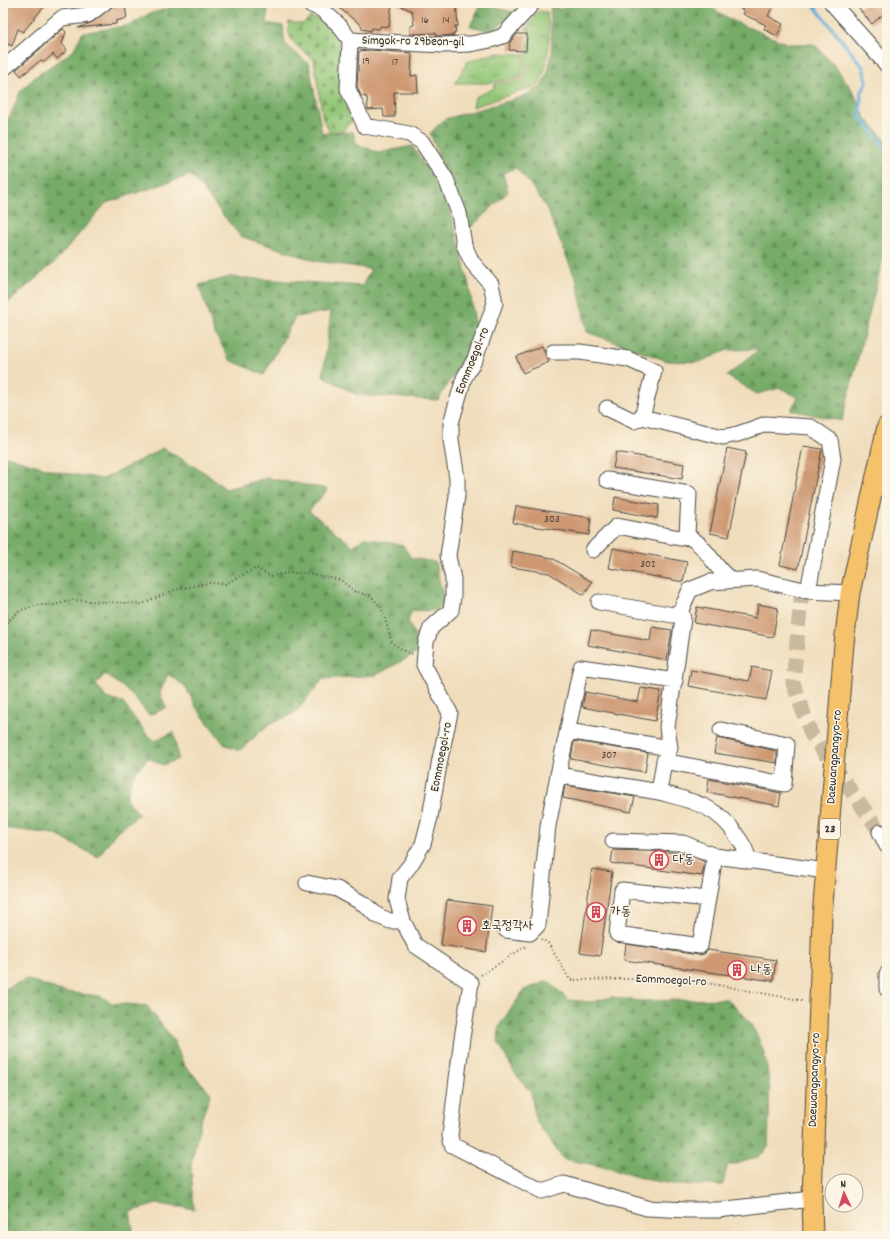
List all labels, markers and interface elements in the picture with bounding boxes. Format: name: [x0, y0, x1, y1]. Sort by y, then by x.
house number: 16: [421, 13, 429, 29]
house number: 14: [443, 13, 449, 29]
street label: Simgok-ro 29beon-gil: [362, 32, 464, 52]
house number: 19: [362, 54, 370, 70]
house number: 17: [392, 55, 398, 71]
street label: Eommoegol-ro: [451, 324, 495, 397]
house number: 303: [544, 512, 560, 528]
house number: 302: [640, 557, 656, 573]
street label: Daewangpangyo-ro: [822, 709, 848, 805]
street label: Eommoegol-ro: [426, 720, 458, 794]
house number: 307: [601, 748, 617, 764]
road number: 23: [820, 819, 840, 839]
building icon: 다동: [648, 849, 670, 871]
place label: 다동: [673, 851, 694, 870]
building icon: 가동: [585, 901, 607, 923]
place label: 가동: [610, 903, 631, 922]
building icon: 호국정각사: [456, 915, 478, 937]
place label: 호국정각사: [481, 917, 533, 936]
building icon: 나동: [726, 959, 748, 981]
place label: 나동: [751, 961, 772, 980]
street label: Eommoegol-ro: [635, 970, 707, 992]
street label: Daewangpangyo-ro: [804, 1032, 826, 1128]
north arrow: [824, 1173, 864, 1213]
text: N: [840, 1177, 847, 1193]

